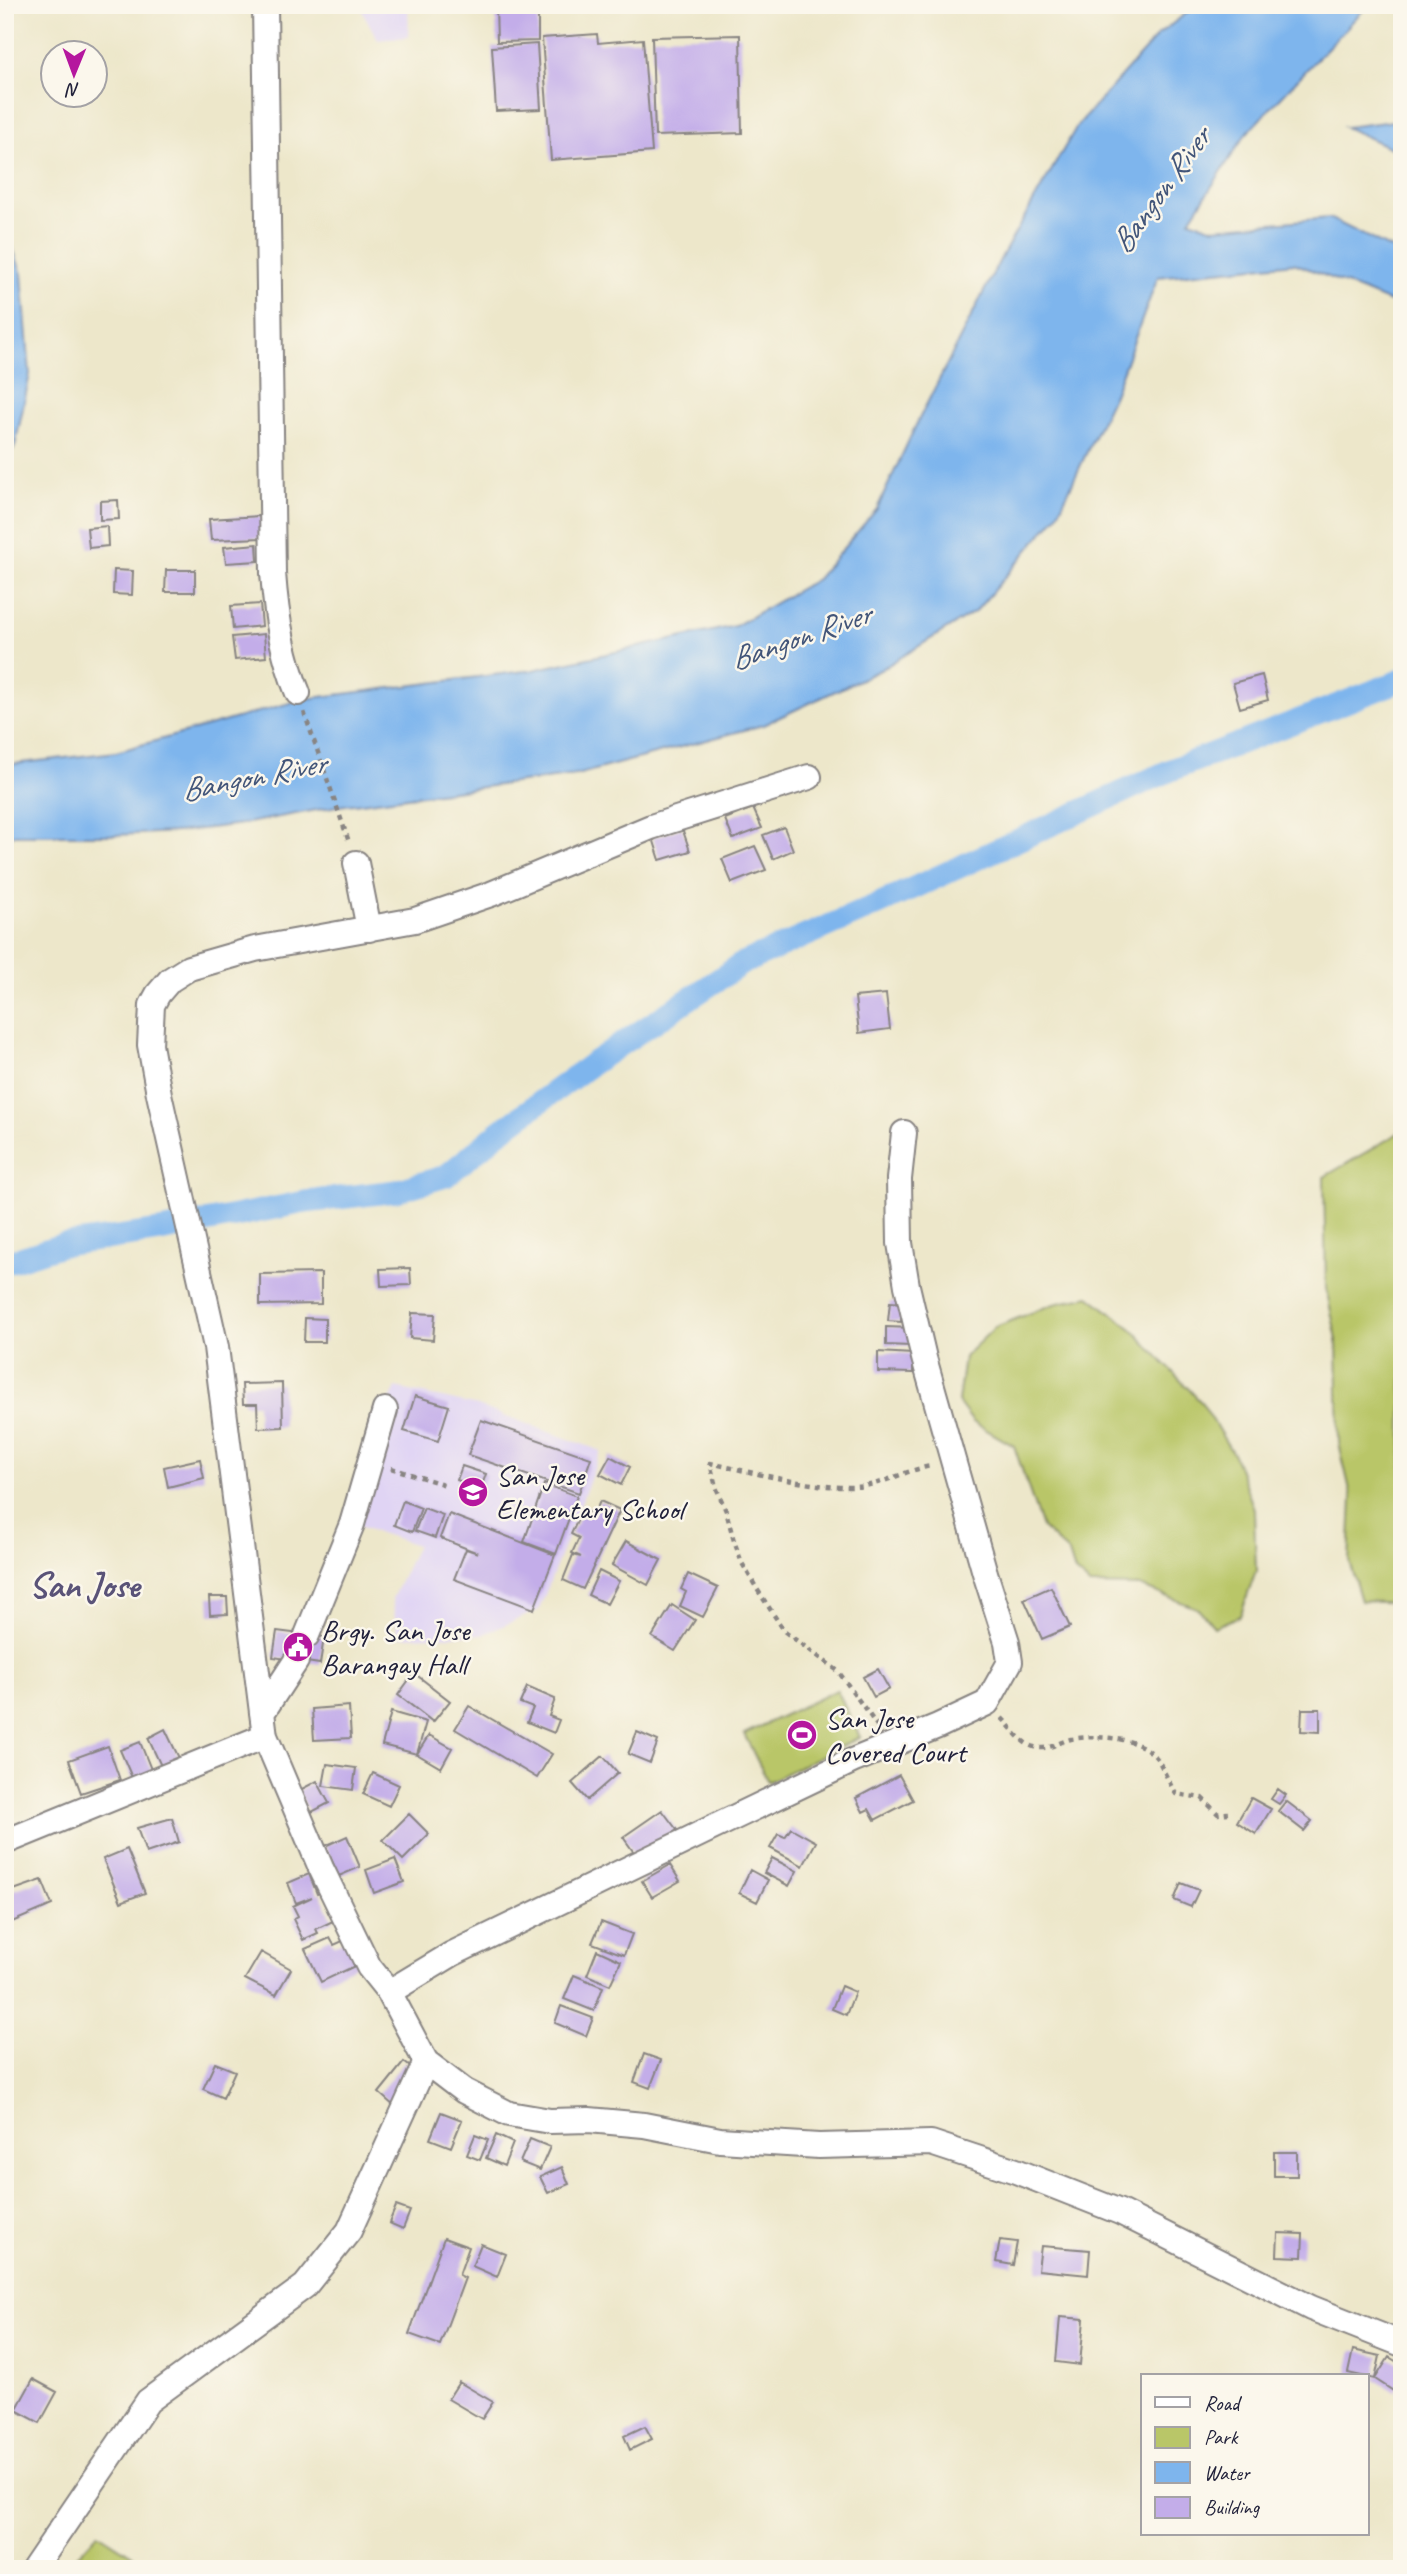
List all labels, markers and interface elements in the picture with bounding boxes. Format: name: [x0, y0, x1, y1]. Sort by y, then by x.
north arrow: [38, 38, 108, 108]
text: N: [64, 78, 80, 102]
water label: Bangon River: [1101, 116, 1222, 261]
water label: Bangon River: [725, 592, 880, 680]
water label: Bangon River: [178, 742, 333, 810]
place label: San Jose Elementary School: [496, 1456, 688, 1528]
school or university icon: San Jose Elementary School: [456, 1475, 490, 1509]
district label: San Jose: [29, 1561, 142, 1608]
place label: Brgy. San Jose Barangay Hall: [321, 1611, 472, 1683]
public building icon: Brgy. San Jose Barangay Hall: [281, 1630, 315, 1664]
place label: San Jose Covered Court: [825, 1699, 969, 1771]
sports icon: San Jose Covered Court: [785, 1718, 819, 1752]
legend: [1141, 2374, 1368, 2536]
text: Road: [1204, 2390, 1243, 2416]
text: Park: [1204, 2424, 1239, 2450]
text: Water: [1204, 2460, 1251, 2486]
text: Building: [1204, 2494, 1261, 2520]

